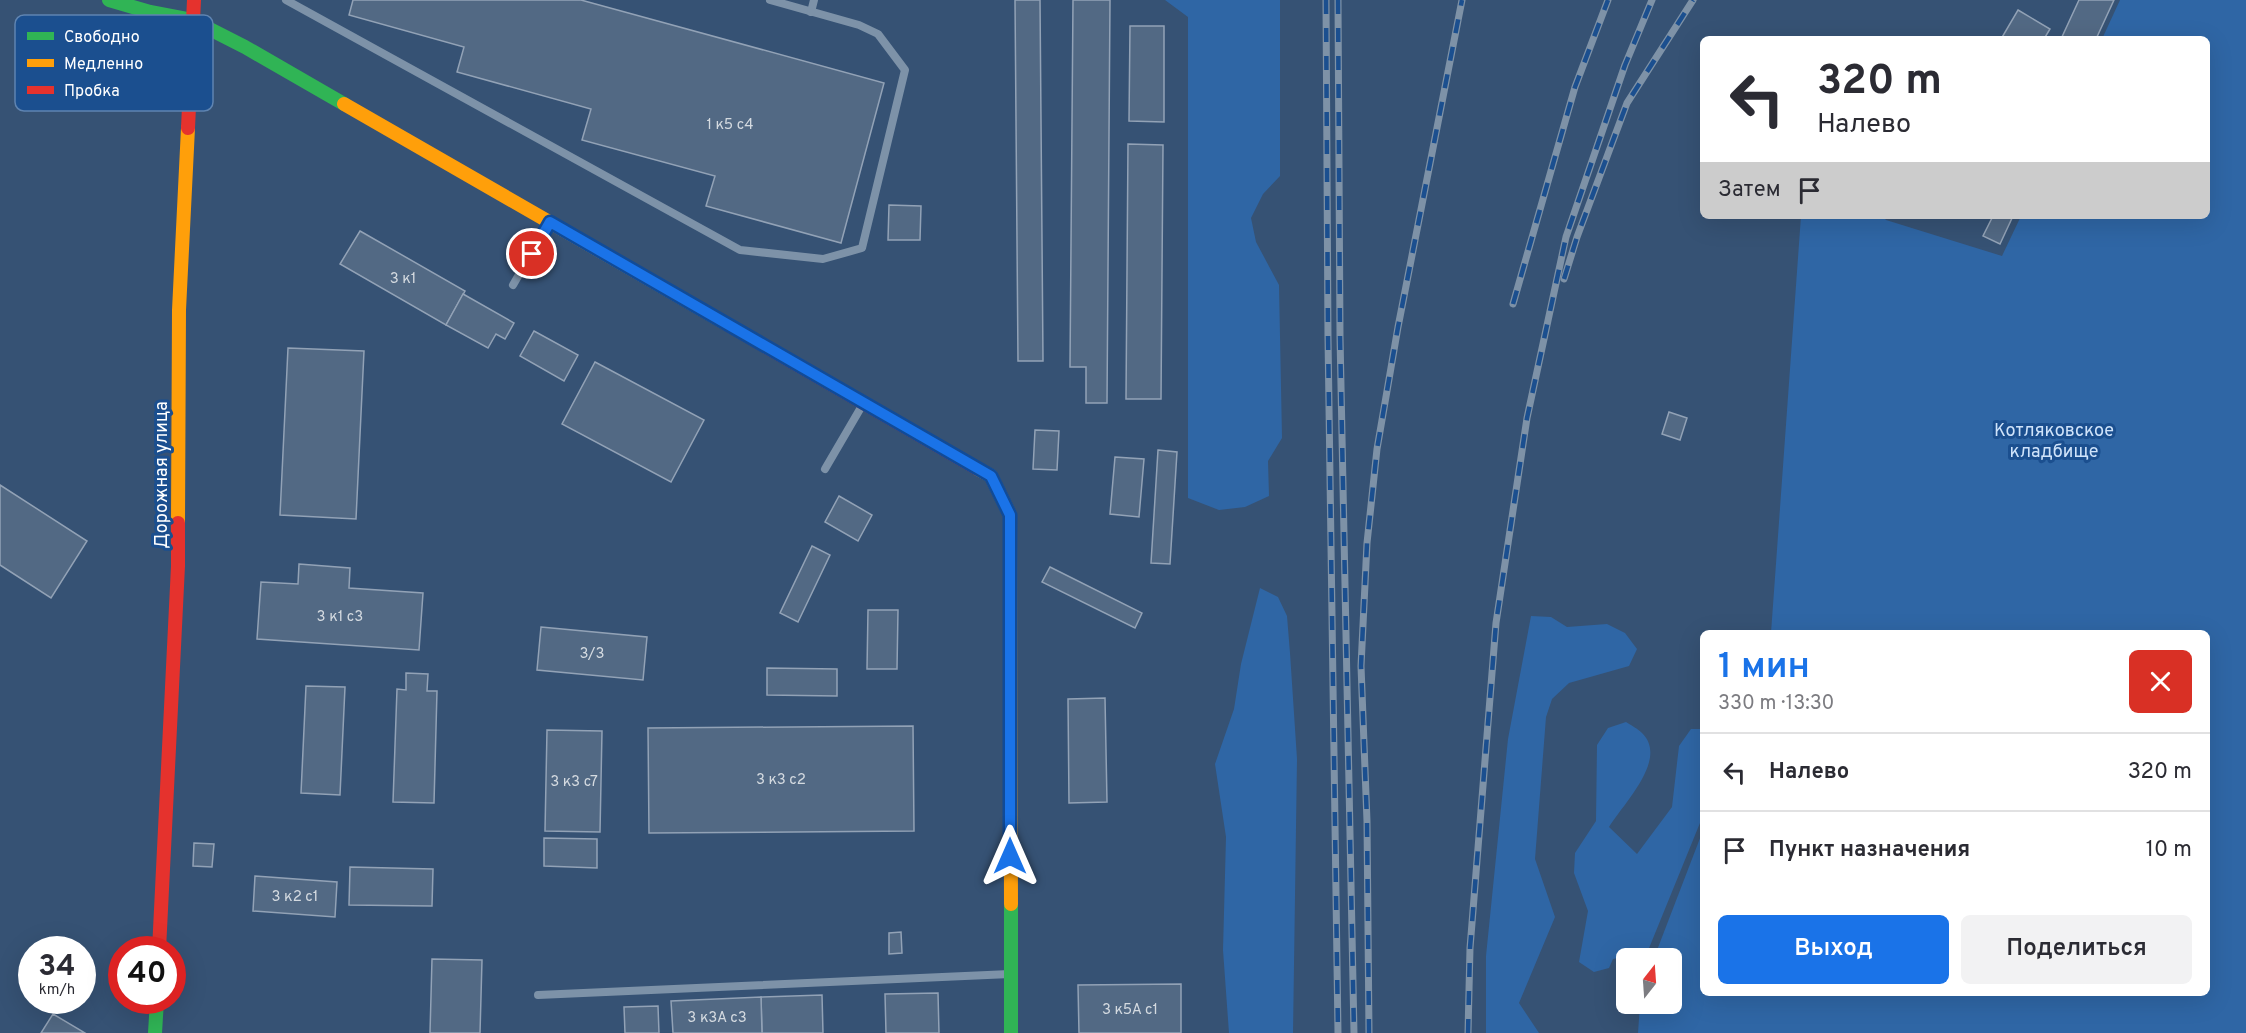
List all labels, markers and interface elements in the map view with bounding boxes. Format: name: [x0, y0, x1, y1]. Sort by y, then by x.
legend: [15, 15, 213, 111]
text: Свободно: [64, 28, 140, 48]
text: Медленно: [64, 55, 143, 75]
text: 320 m: [1817, 56, 1942, 109]
icon: left: [1718, 60, 1796, 138]
text: Пробка: [64, 82, 120, 102]
text: Налево: [1817, 108, 1911, 142]
house number: 1 к5 с4: [706, 116, 754, 135]
icon: arrive: [1793, 174, 1826, 207]
text: Затем: [1718, 177, 1781, 204]
pin: [506, 228, 557, 279]
icon: arrive: [515, 237, 548, 270]
house number: 3 к1: [390, 270, 416, 289]
street label: Дорожная улица: [151, 401, 174, 549]
park label: Котляковское кладбище: [1994, 420, 2114, 464]
house number: 3 к1 с3: [317, 608, 363, 627]
house number: 3/3: [580, 645, 604, 664]
text: 1 мин: [1718, 645, 1810, 691]
button: close: [2129, 650, 2192, 713]
text: 330 m · 13:30: [1718, 691, 1834, 717]
icon: left: [1718, 756, 1751, 789]
text: Налево: [1769, 759, 1849, 786]
text: 320 m: [2128, 759, 2192, 786]
house number: 3 к3 с2: [756, 771, 806, 790]
house number: 3 к3 с7: [550, 773, 598, 792]
position arrow: [978, 824, 1042, 888]
icon: arrive: [1718, 834, 1751, 867]
text: Пункт назначения: [1769, 837, 1970, 864]
text: 10 m: [2146, 837, 2192, 864]
house number: 3 к2 с1: [272, 888, 318, 907]
button: Выход: [1718, 915, 1949, 984]
button: Поделиться: [1961, 915, 2192, 984]
speed limit sign: 40: [108, 936, 186, 1014]
north arrow: [1616, 948, 1682, 1014]
map controls: [1616, 948, 1682, 1014]
text: 34: [38, 949, 76, 986]
text: km/h: [39, 981, 75, 1000]
house number: 3 к5А с1: [1102, 1001, 1158, 1020]
house number: 3 к3А с3: [687, 1009, 747, 1028]

